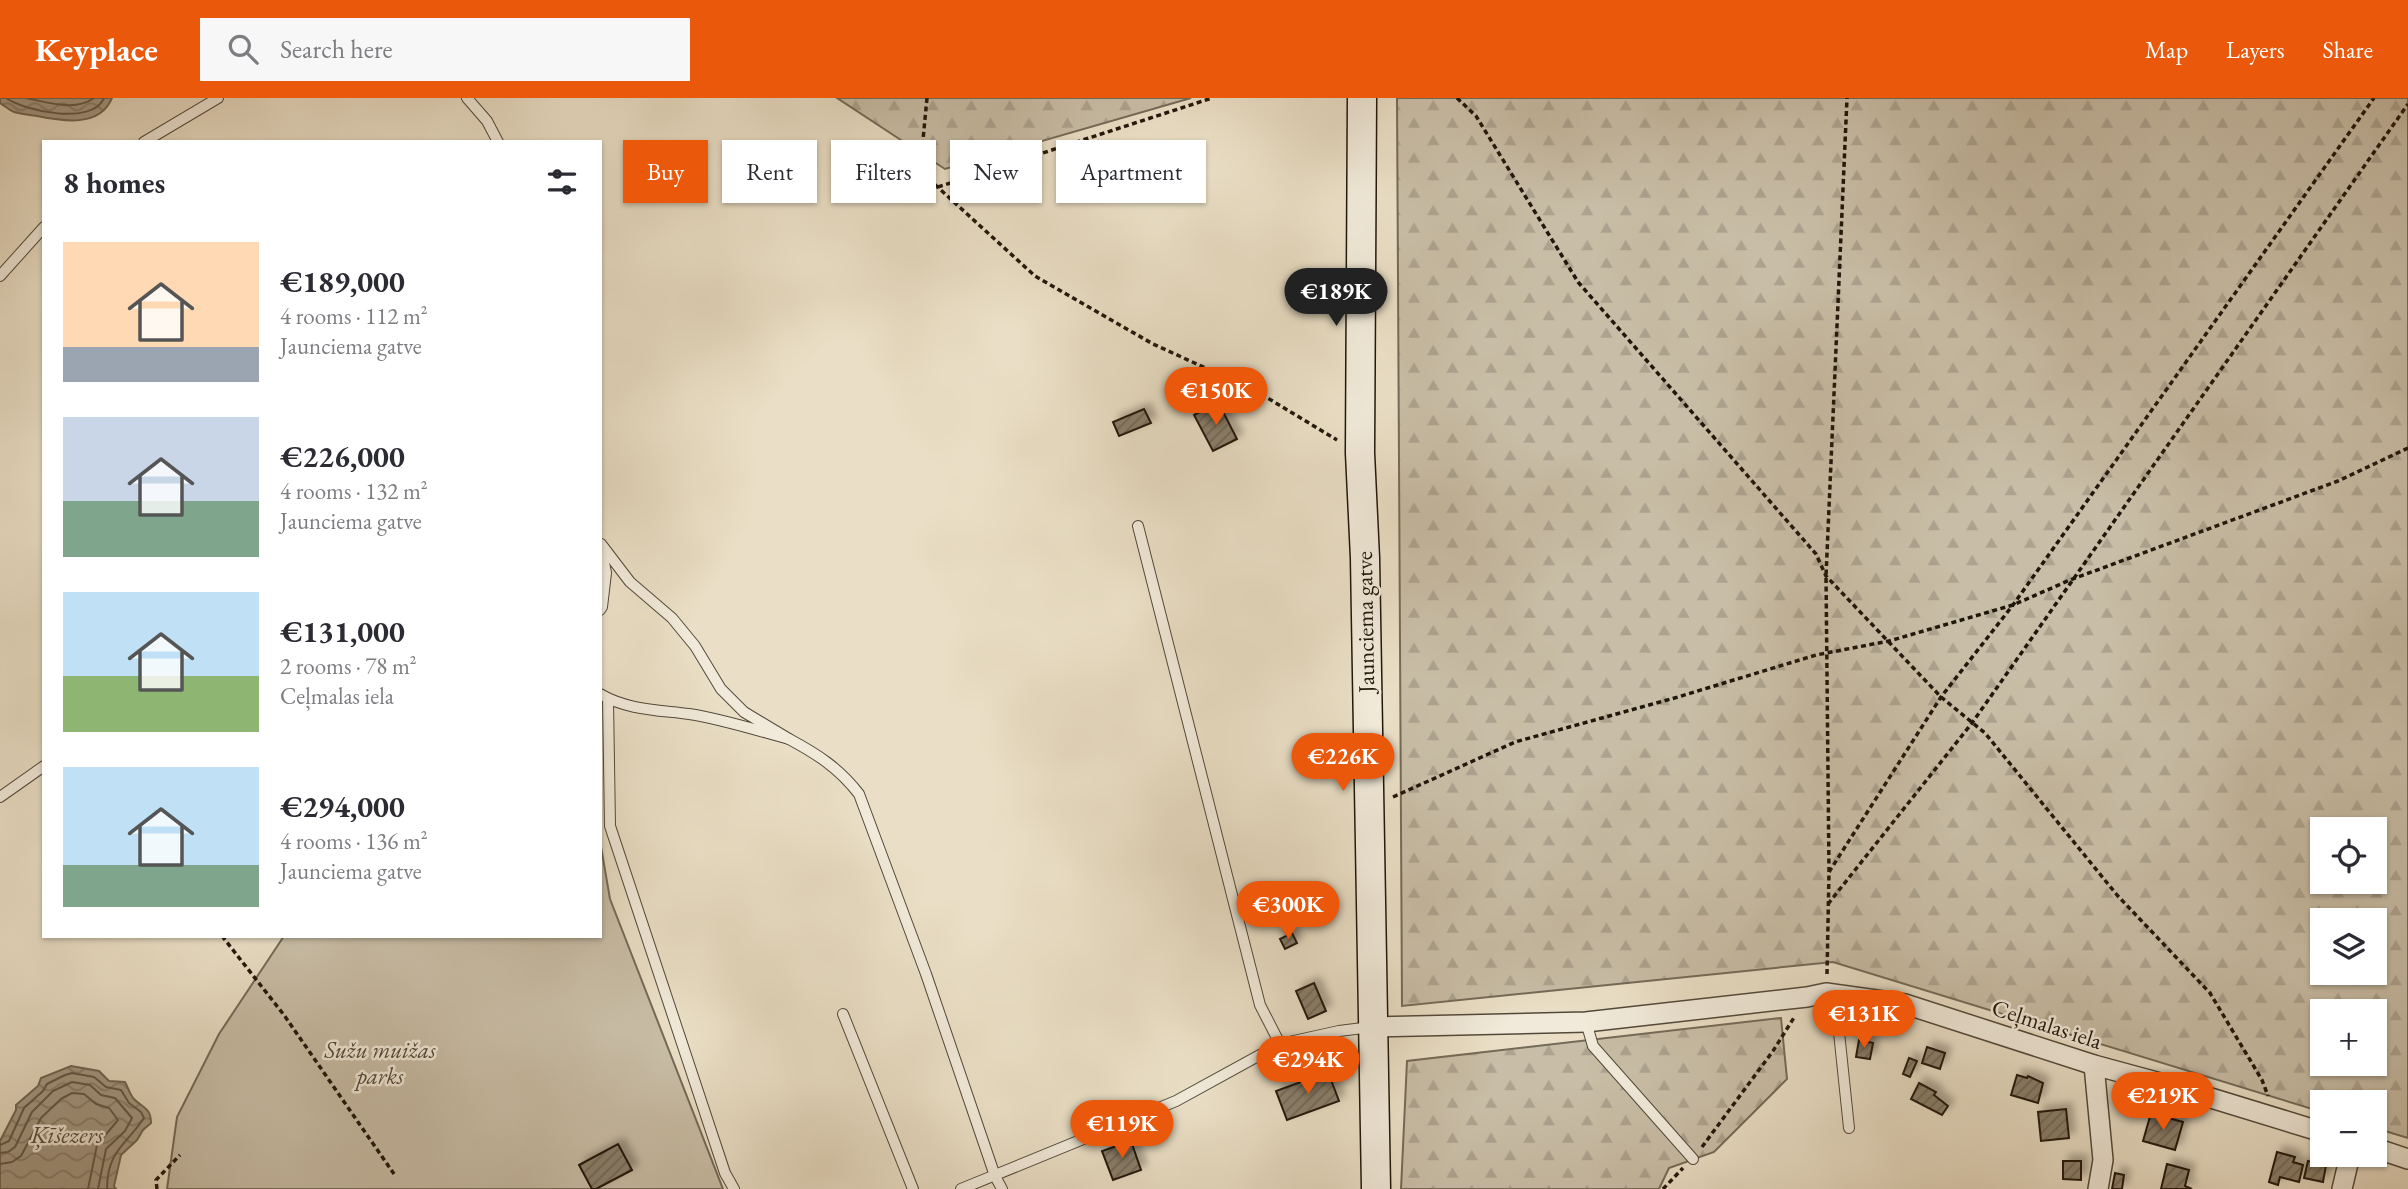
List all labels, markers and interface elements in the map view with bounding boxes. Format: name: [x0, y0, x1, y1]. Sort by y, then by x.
search box: [200, 18, 690, 81]
text: Keyplace: [35, 28, 158, 71]
icon: search: [224, 30, 262, 68]
text: Search here: [280, 32, 393, 66]
text: Map: [2145, 34, 2188, 65]
text: Layers: [2226, 34, 2285, 65]
text: Share: [2323, 34, 2373, 65]
chip: Buy: [623, 140, 708, 203]
chip: Rent: [722, 140, 817, 203]
chip: Filters: [831, 140, 936, 203]
chip: New: [950, 140, 1042, 203]
chip: Apartment: [1056, 140, 1206, 203]
text: 8 homes: [63, 163, 165, 202]
icon: filters: [543, 163, 581, 201]
text: €189,000: [280, 262, 405, 301]
pin: €189K: [1287, 268, 1385, 328]
icon: home: [119, 270, 203, 354]
text: €189K: [1300, 276, 1372, 306]
text: 4 rooms · 112 m²: [280, 301, 428, 331]
text: Jaunciema gatve: [280, 331, 422, 361]
pin: €150K: [1167, 368, 1265, 427]
text: €150K: [1180, 375, 1252, 405]
text: €226,000: [280, 437, 405, 476]
icon: home: [119, 445, 203, 529]
text: 4 rooms · 132 m²: [280, 476, 428, 506]
text: Jaunciema gatve: [280, 506, 422, 536]
street label: Jaunciema gatve: [1349, 551, 1381, 695]
text: €131,000: [280, 612, 405, 651]
icon: home: [119, 620, 203, 704]
text: 2 rooms · 78 m²: [280, 651, 417, 681]
text: Ceļmalas iela: [280, 681, 394, 711]
pin: €226K: [1294, 734, 1392, 793]
text: €226K: [1307, 741, 1379, 771]
text: €294,000: [280, 787, 405, 826]
icon: home: [119, 795, 203, 879]
map controls: [2310, 817, 2387, 1167]
button: locate: [2310, 817, 2387, 894]
text: 4 rooms · 136 m²: [280, 826, 428, 856]
text: Jaunciema gatve: [280, 856, 422, 886]
pin: €300K: [1239, 882, 1337, 941]
text: €300K: [1252, 889, 1324, 919]
button: layers: [2310, 908, 2387, 985]
pin: €131K: [1815, 990, 1913, 1050]
street label: Ceļmalas iela: [1988, 992, 2107, 1056]
text: €131K: [1828, 998, 1900, 1028]
button: +: [2310, 999, 2387, 1076]
park label: Sužu muižas parks: [323, 1035, 436, 1091]
pin: €294K: [1259, 1037, 1357, 1096]
text: €294K: [1272, 1044, 1344, 1074]
pin: €219K: [2114, 1072, 2212, 1132]
text: €219K: [2127, 1080, 2199, 1110]
button: −: [2310, 1090, 2387, 1167]
pin: €119K: [1073, 1100, 1171, 1160]
text: €119K: [1086, 1108, 1158, 1138]
water label: Ķīšezers: [30, 1119, 104, 1150]

